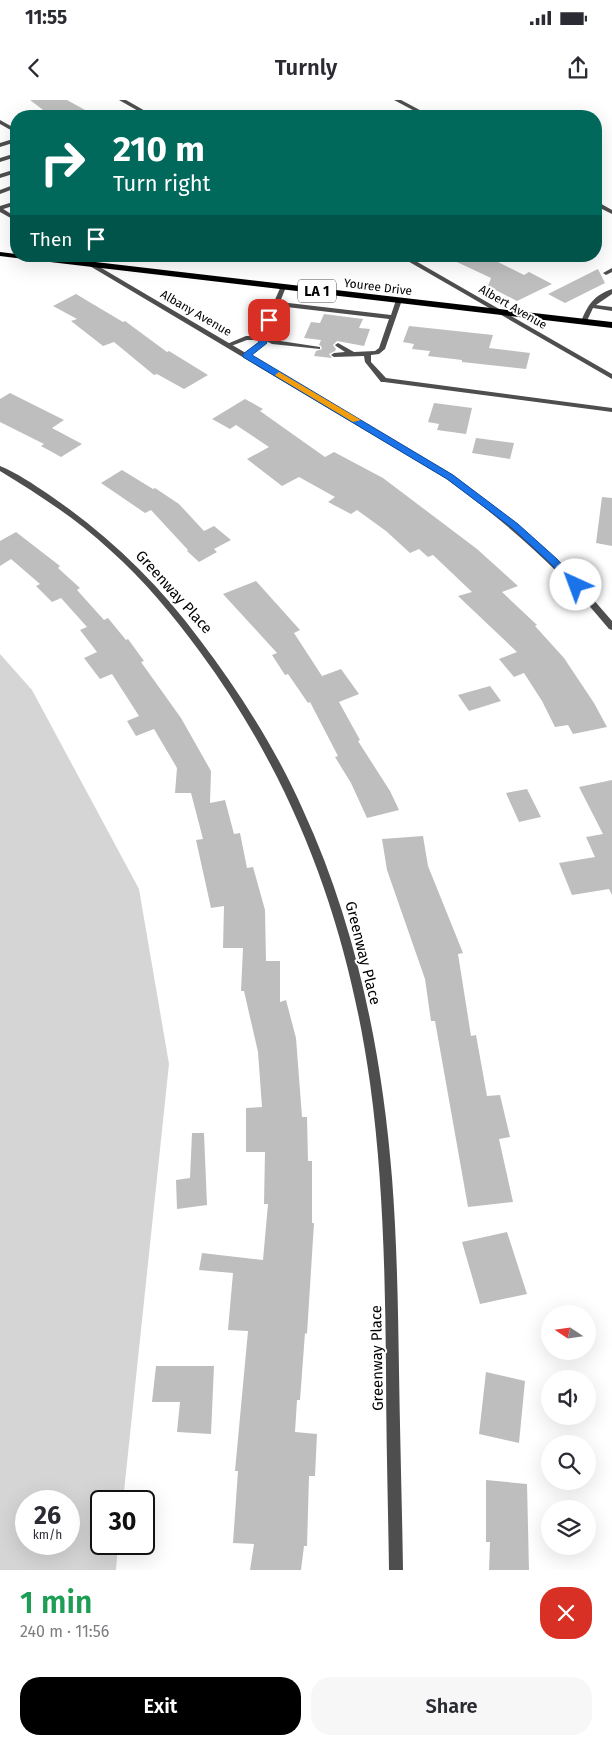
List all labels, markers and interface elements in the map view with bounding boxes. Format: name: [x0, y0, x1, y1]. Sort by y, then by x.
text: 11:55: [25, 6, 67, 29]
icon: back: [20, 54, 48, 82]
text: Turnly: [275, 54, 337, 81]
icon: share: [564, 54, 592, 82]
text: 210 m: [113, 128, 205, 170]
icon: right: [30, 130, 95, 195]
text: Turn right: [113, 170, 210, 197]
icon: arrive: [82, 225, 110, 253]
text: Then: [30, 228, 72, 251]
street label: Youree Drive: [343, 276, 413, 298]
road number: LA 1: [298, 280, 336, 302]
street label: Albert Avenue: [477, 282, 549, 332]
street label: Albany Avenue: [158, 287, 234, 339]
pin: [248, 299, 290, 341]
icon: arrive: [255, 306, 283, 334]
street label: Greenway Place: [132, 547, 216, 637]
position arrow: [549, 558, 601, 610]
street label: Greenway Place: [341, 899, 385, 1007]
street label: Greenway Place: [367, 1305, 387, 1411]
north arrow: [541, 1305, 596, 1360]
map controls: [541, 1305, 596, 1555]
button: sound: [541, 1370, 596, 1425]
button: search: [541, 1435, 596, 1490]
speed limit sign: 30: [90, 1490, 155, 1555]
button: layers: [541, 1500, 596, 1555]
text: 26: [34, 1501, 61, 1531]
text: km/h: [33, 1528, 62, 1542]
text: 1 min: [20, 1585, 92, 1621]
button: close: [540, 1587, 592, 1639]
text: 240 m · 11:56: [20, 1622, 109, 1641]
button: Exit: [20, 1677, 301, 1735]
button: Share: [311, 1677, 592, 1735]

